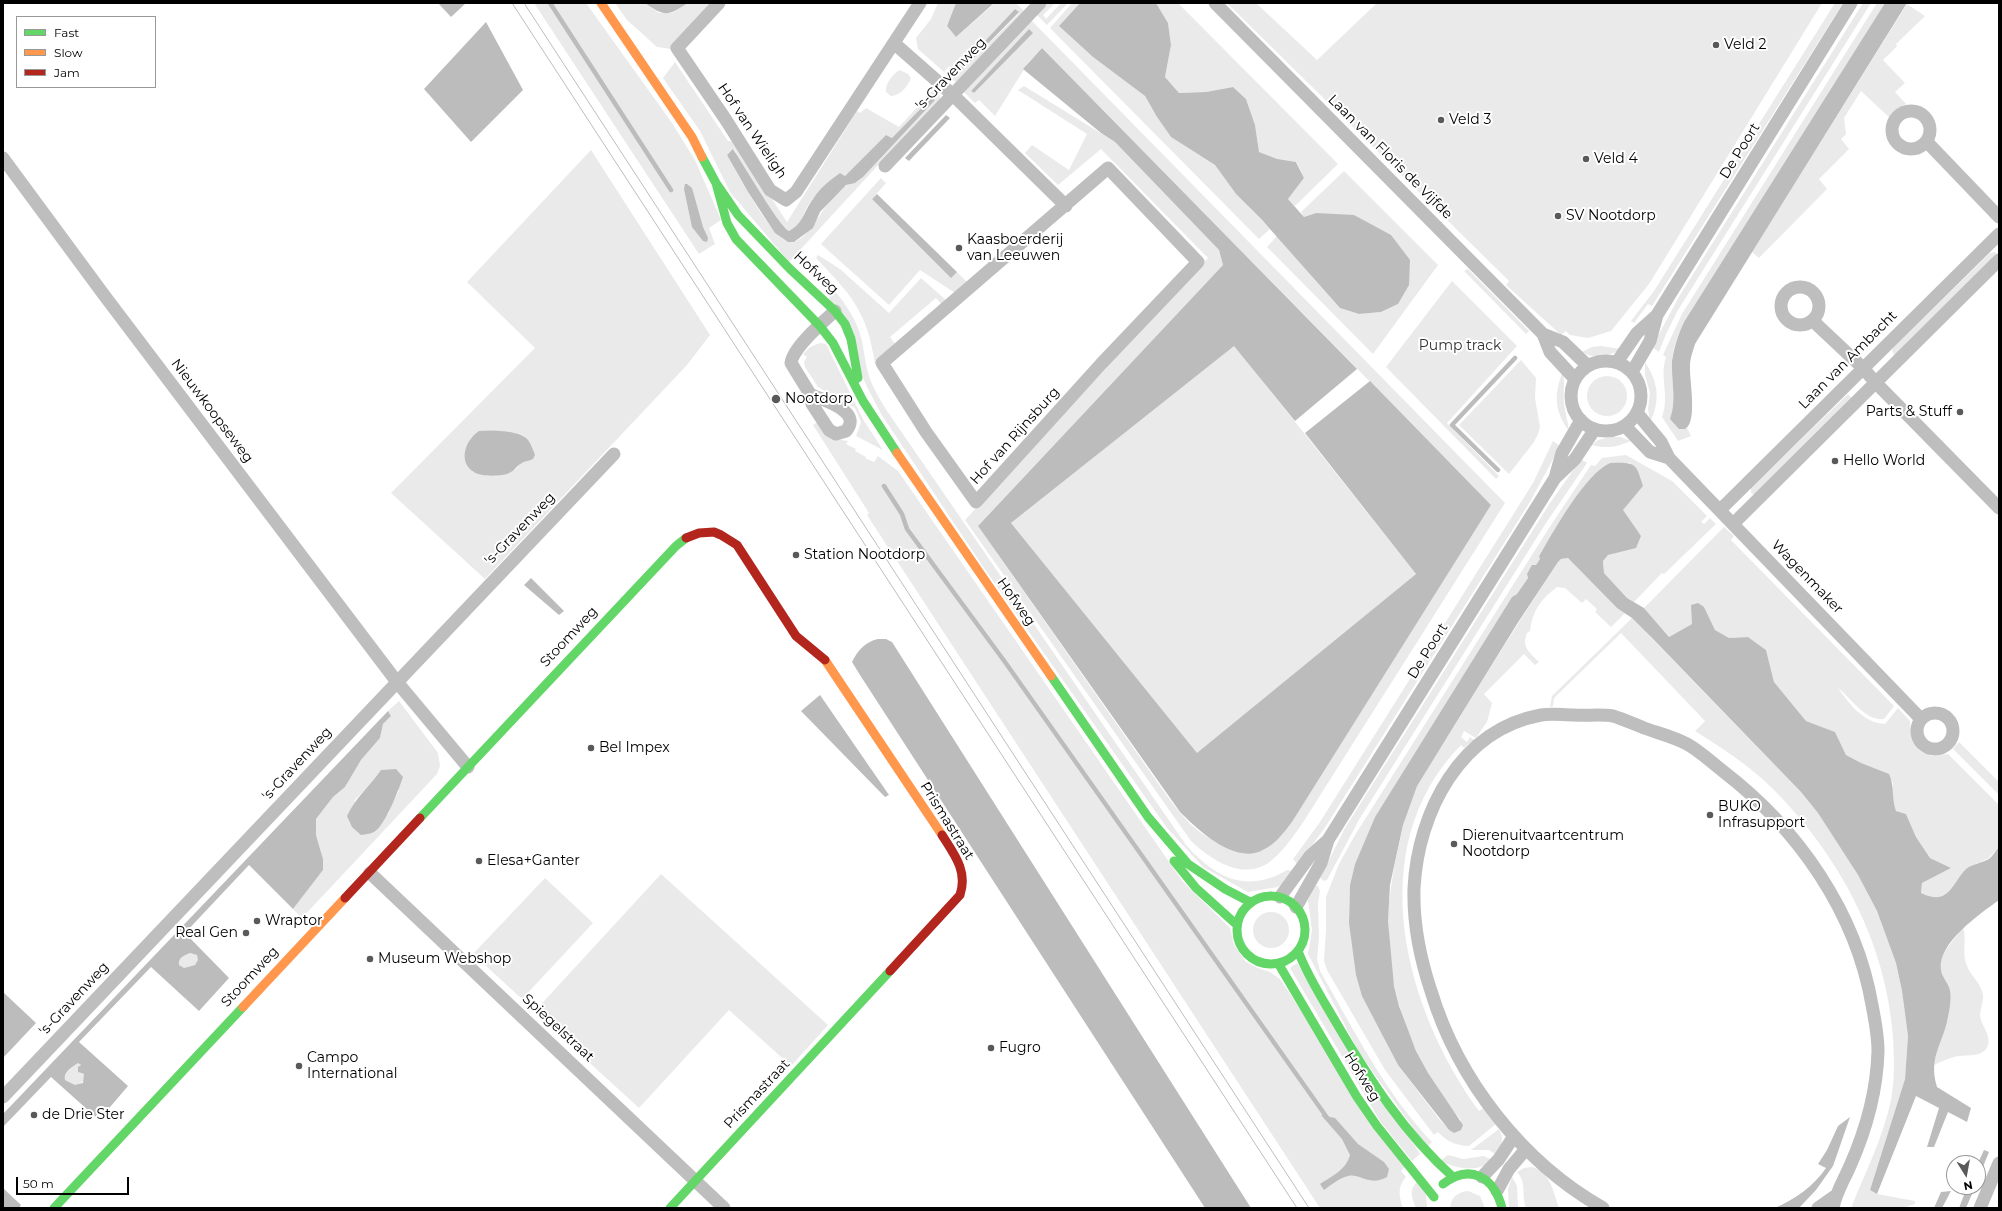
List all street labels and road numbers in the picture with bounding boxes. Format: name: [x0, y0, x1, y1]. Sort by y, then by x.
street label: 's-Gravenweg: [912, 34, 990, 114]
street label: Hof van Wieligh: [714, 80, 790, 182]
street label: Laan van Floris de Vijfde: [1324, 91, 1456, 223]
street label: De Poort: [1716, 120, 1764, 182]
street label: Hofweg: [790, 248, 842, 298]
street label: Laan van Ambacht: [1795, 307, 1901, 413]
street label: Nieuwkoopseweg: [167, 356, 257, 466]
street label: Hof van Rijnsburg: [967, 384, 1063, 488]
street label: 's-Gravenweg: [481, 489, 559, 569]
street label: Wagenmaker: [1768, 537, 1846, 617]
street label: Hofweg: [993, 575, 1039, 629]
street label: Stoomweg: [537, 603, 601, 671]
street label: De Poort: [1404, 620, 1452, 682]
street label: 's-Gravenweg: [259, 724, 335, 804]
street label: Prismastraat: [916, 779, 978, 863]
street label: Stoomweg: [218, 943, 282, 1011]
street label: 's-Gravenweg: [36, 959, 112, 1039]
street label: Spiegelstraat: [519, 991, 597, 1065]
street label: Hofweg: [1340, 1049, 1384, 1105]
street label: Prismastraat: [721, 1056, 793, 1132]

